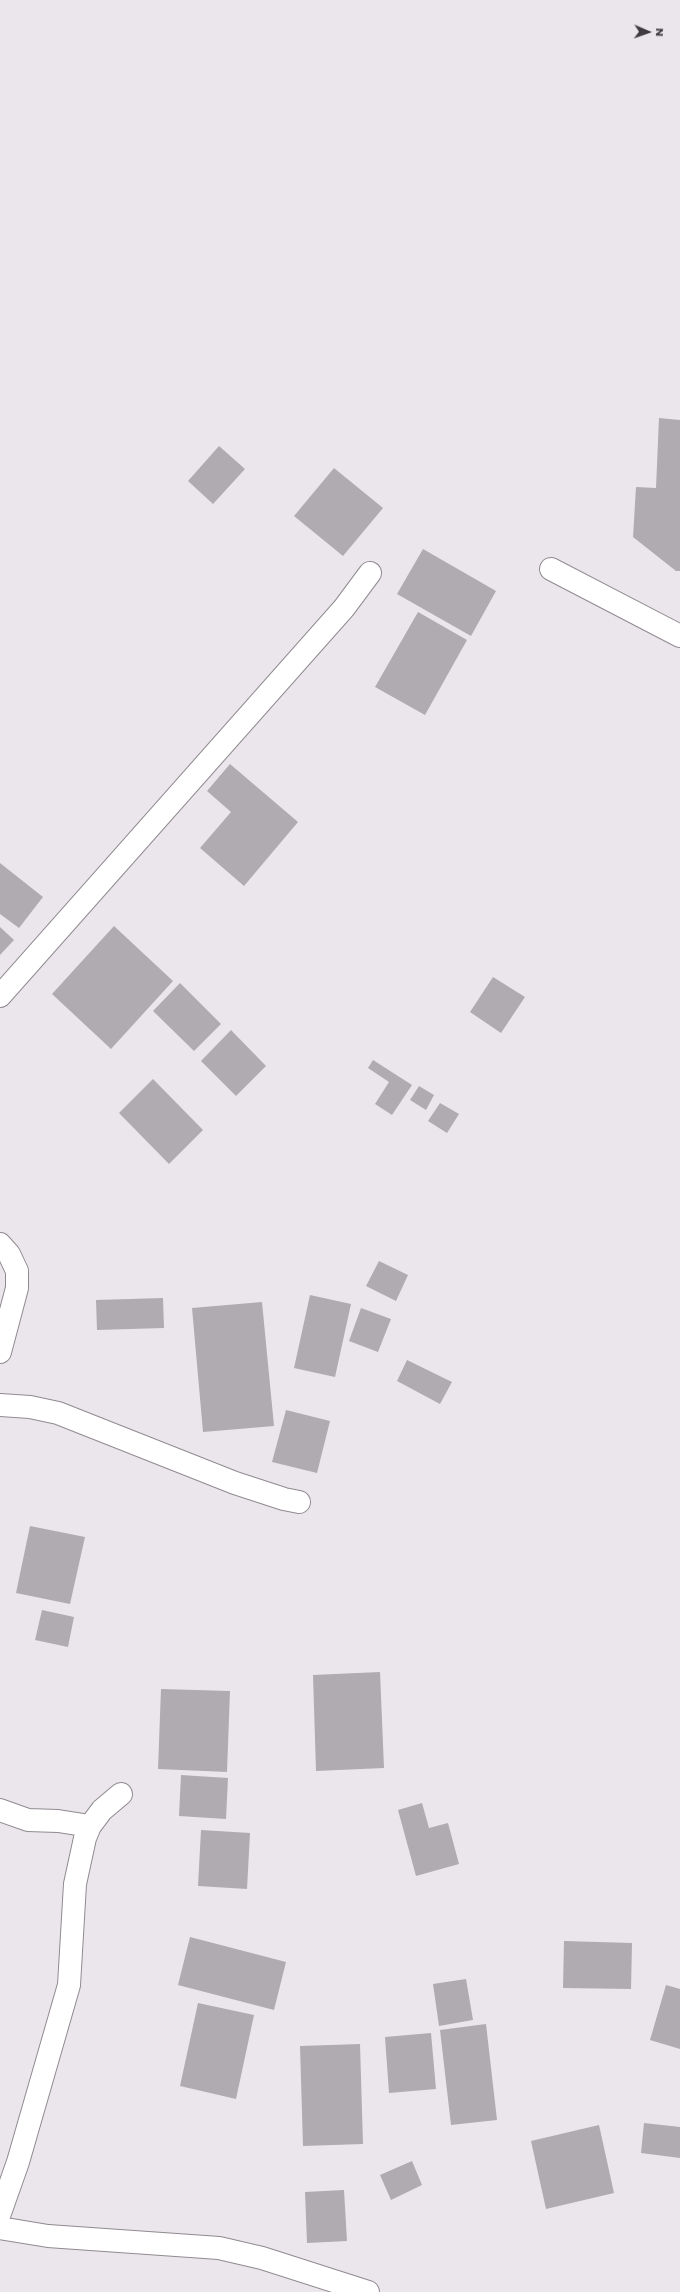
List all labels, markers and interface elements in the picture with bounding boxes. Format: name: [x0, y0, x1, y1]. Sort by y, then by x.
north arrow: [628, 12, 668, 52]
text: N: [652, 28, 668, 37]

